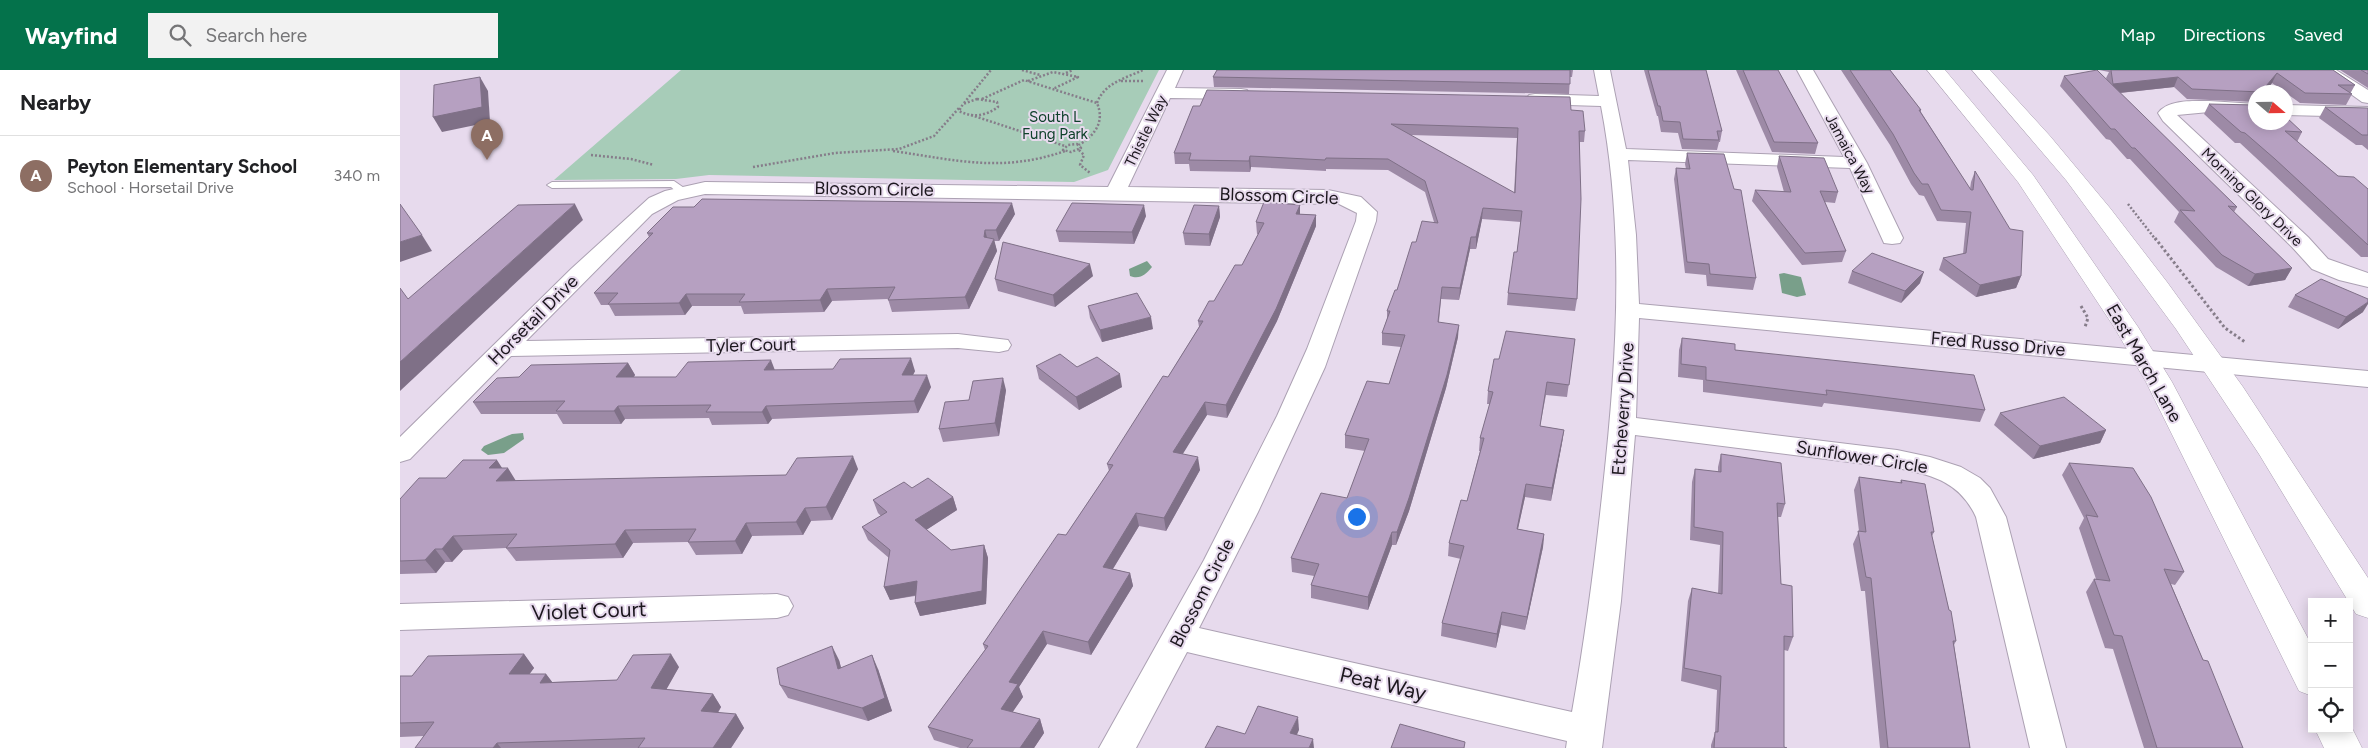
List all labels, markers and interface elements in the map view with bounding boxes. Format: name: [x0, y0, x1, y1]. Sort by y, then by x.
search box: [148, 13, 498, 58]
text: Wayfind: [25, 21, 118, 50]
icon: search: [166, 21, 194, 49]
text: Search here: [206, 24, 307, 47]
text: Map: [2120, 24, 2155, 46]
text: Directions: [2183, 24, 2265, 46]
text: Saved: [2293, 24, 2343, 46]
north arrow: [2248, 85, 2293, 130]
text: Nearby: [20, 90, 91, 115]
street label: Thistle Way: [1121, 92, 1171, 170]
park label: South L Fung Park: [1022, 108, 1089, 143]
street label: Jamaica Way: [1821, 111, 1879, 197]
pin: A: [471, 119, 503, 160]
street label: Morning Glory Drive: [2198, 144, 2306, 250]
text: Peyton Elementary School: [67, 155, 297, 178]
text: A: [30, 166, 42, 185]
text: 340 m: [334, 166, 380, 185]
street label: Blossom Circle: [814, 177, 934, 201]
text: School · Horsetail Drive: [67, 178, 234, 197]
street label: Blossom Circle: [1219, 183, 1339, 209]
street label: Horsetail Drive: [483, 270, 583, 370]
street label: East March Lane: [2101, 300, 2187, 426]
street label: Fred Russo Drive: [1930, 327, 2066, 361]
street label: Tyler Court: [706, 333, 796, 357]
street label: Etcheverry Drive: [1607, 341, 1639, 476]
street label: Sunflower Circle: [1795, 436, 1930, 478]
your location: [1344, 504, 1370, 530]
street label: Blossom Circle: [1165, 535, 1239, 651]
street label: Violet Court: [531, 596, 647, 625]
map controls: [2308, 598, 2353, 733]
button: +: [2308, 598, 2353, 643]
button: −: [2308, 643, 2353, 688]
street label: Peat Way: [1337, 661, 1429, 706]
button: locate: [2308, 688, 2353, 733]

